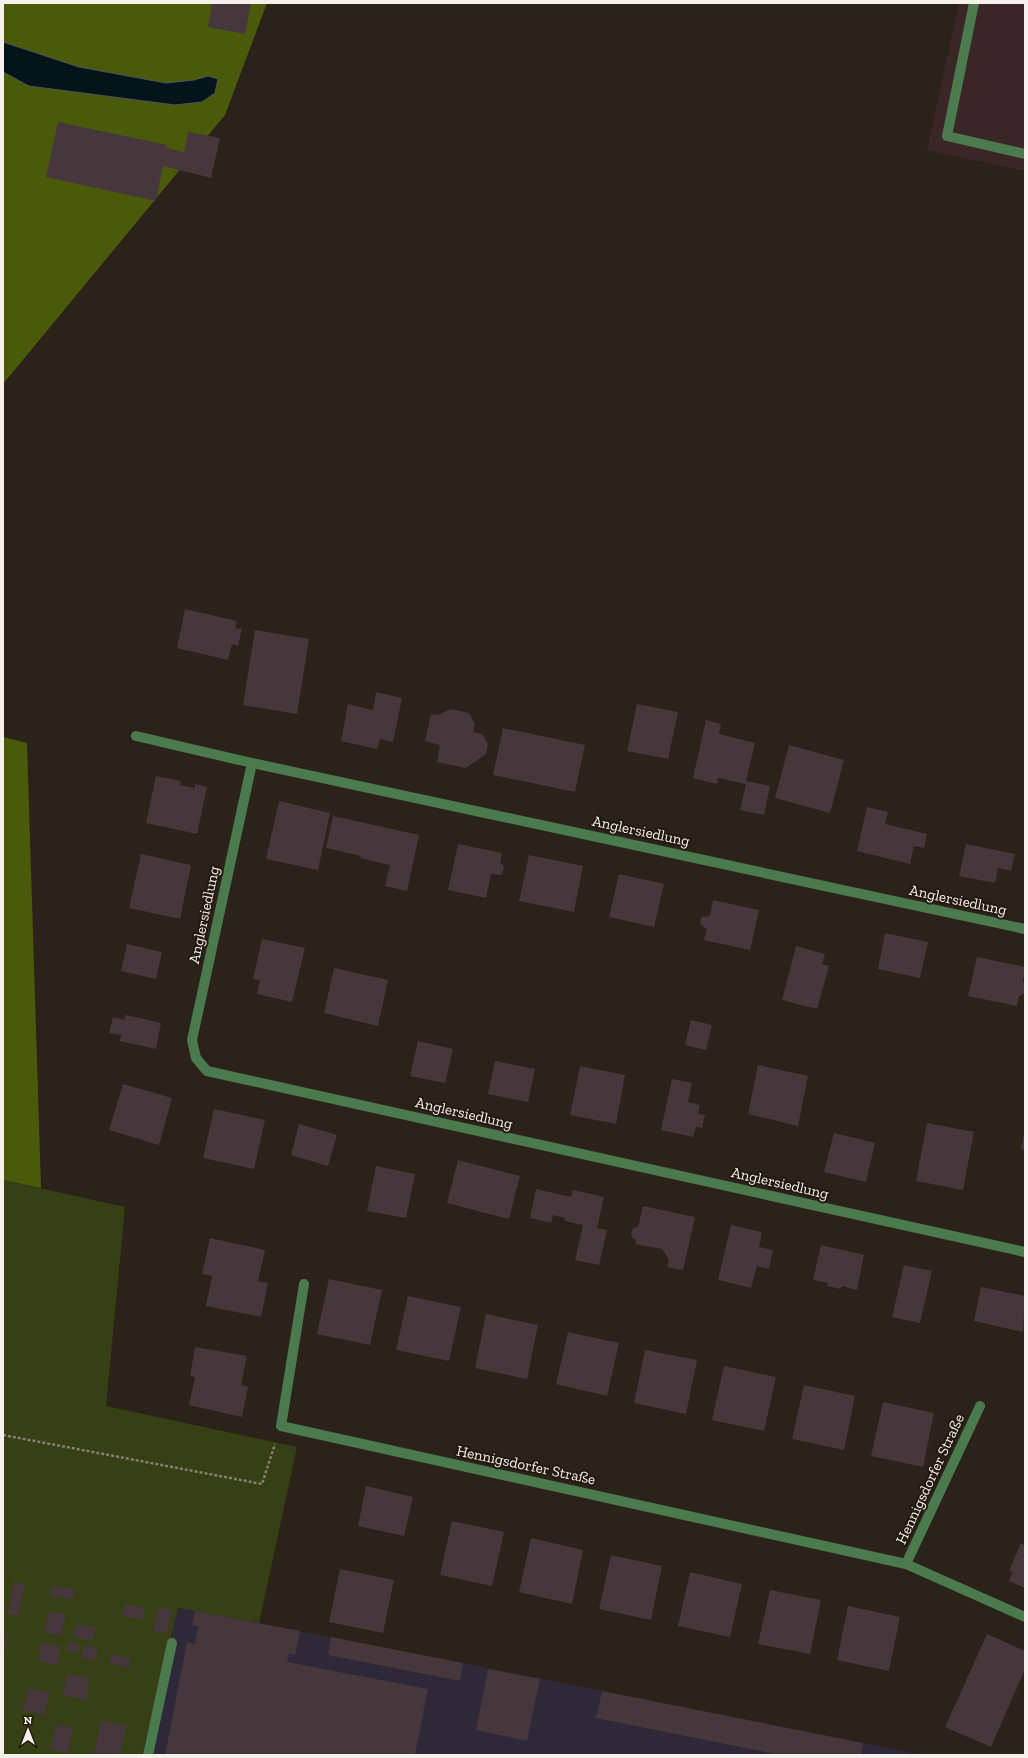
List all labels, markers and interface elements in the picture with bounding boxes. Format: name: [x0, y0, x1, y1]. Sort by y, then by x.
street label: Anglersiedlung: [591, 812, 691, 850]
street label: Anglersiedlung: [185, 865, 223, 965]
street label: Anglersiedlung: [908, 881, 1008, 919]
street label: Anglersiedlung: [414, 1093, 514, 1133]
street label: Anglersiedlung: [730, 1163, 830, 1203]
street label: Hennigsdorfer Straße: [892, 1411, 968, 1547]
street label: Hennigsdorfer Straße: [455, 1441, 597, 1489]
north arrow: [8, 1710, 48, 1750]
text: N: [24, 1714, 33, 1727]

